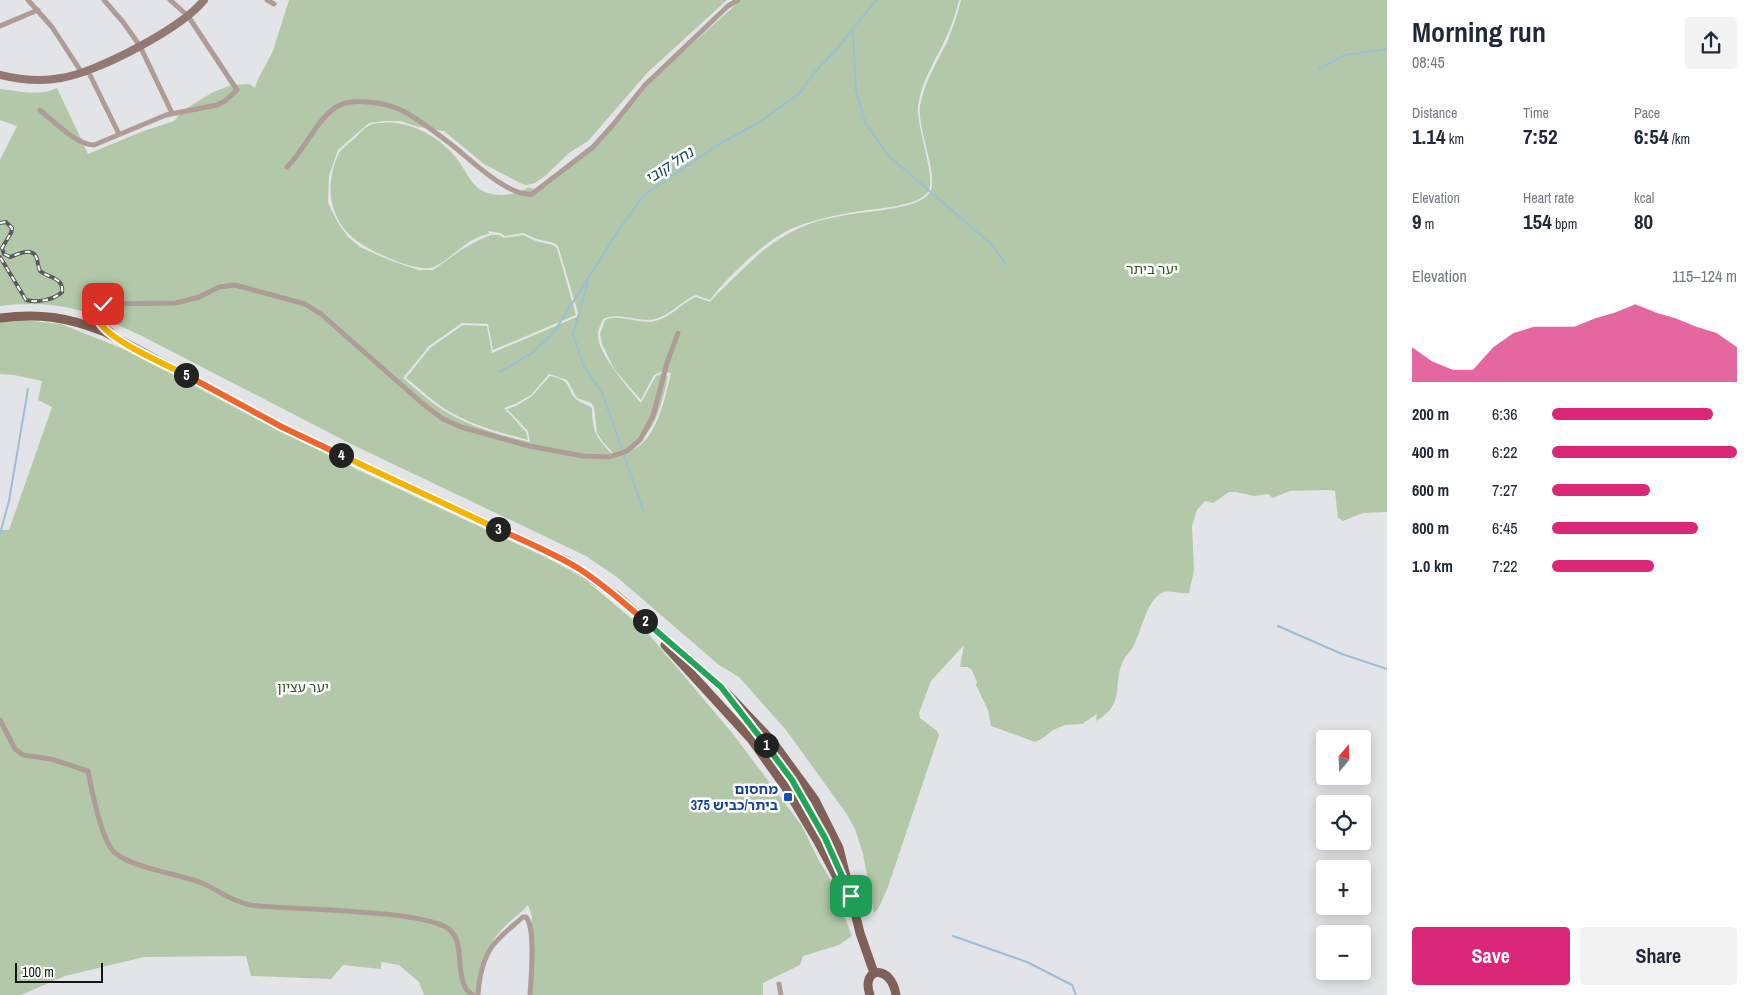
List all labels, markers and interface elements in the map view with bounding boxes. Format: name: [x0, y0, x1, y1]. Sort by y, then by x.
text: Morning run: [1412, 13, 1546, 51]
button: share: [1685, 17, 1737, 69]
text: 08:45: [1412, 51, 1445, 73]
text: Distance: [1412, 104, 1457, 122]
text: Time: [1523, 104, 1549, 122]
text: Pace: [1634, 104, 1660, 122]
text: 1.14: [1412, 122, 1446, 151]
text: 7:52: [1523, 122, 1557, 151]
text: 6:54: [1634, 122, 1668, 151]
text: km: [1446, 130, 1464, 148]
text: /km: [1668, 130, 1690, 148]
water label: נחל קובי: [641, 141, 698, 188]
text: Elevation: [1412, 189, 1460, 207]
text: Heart rate: [1523, 189, 1574, 207]
text: kcal: [1634, 189, 1654, 207]
text: 9: [1412, 207, 1422, 236]
text: 154: [1523, 207, 1552, 236]
text: 80: [1634, 207, 1653, 236]
text: m: [1422, 215, 1434, 233]
text: bpm: [1552, 215, 1577, 233]
park label: יער ביתר: [1126, 260, 1178, 278]
text: Elevation: [1412, 265, 1467, 287]
text: 115–124 m: [1672, 265, 1737, 287]
pin: [82, 283, 124, 325]
icon: check: [89, 290, 117, 318]
pin: 5: [174, 362, 198, 388]
text: 5: [183, 366, 190, 384]
text: 200 m: [1412, 403, 1449, 425]
text: 6:36: [1492, 403, 1518, 425]
text: 400 m: [1412, 441, 1449, 463]
text: 6:22: [1492, 441, 1518, 463]
pin: 4: [328, 442, 354, 468]
text: 4: [338, 446, 345, 464]
text: 600 m: [1412, 479, 1449, 501]
text: 7:27: [1492, 479, 1518, 501]
pin: 3: [486, 516, 510, 542]
text: 800 m: [1412, 517, 1449, 539]
text: 6:45: [1492, 517, 1518, 539]
text: 3: [495, 520, 502, 538]
text: 1.0 km: [1412, 555, 1453, 577]
text: 7:22: [1492, 555, 1518, 577]
pin: 2: [632, 608, 658, 634]
text: 2: [642, 612, 649, 630]
park label: יער עציון: [277, 678, 329, 696]
north arrow: [1316, 730, 1371, 785]
map controls: [1316, 730, 1371, 980]
pin: 1: [754, 732, 778, 758]
text: 1: [763, 736, 770, 754]
place label: מחסום ביתר/כביש 375: [691, 780, 778, 814]
marker: מחסום ביתר/כביש 375: [782, 791, 794, 803]
button: locate: [1316, 795, 1371, 850]
button: +: [1316, 860, 1371, 915]
pin: [830, 875, 872, 917]
icon: arrive: [837, 882, 865, 910]
button: −: [1316, 925, 1371, 980]
button: Save: [1412, 927, 1570, 985]
button: Share: [1580, 927, 1737, 985]
scale bar: [15, 960, 102, 983]
text: 100 m: [22, 963, 54, 981]

